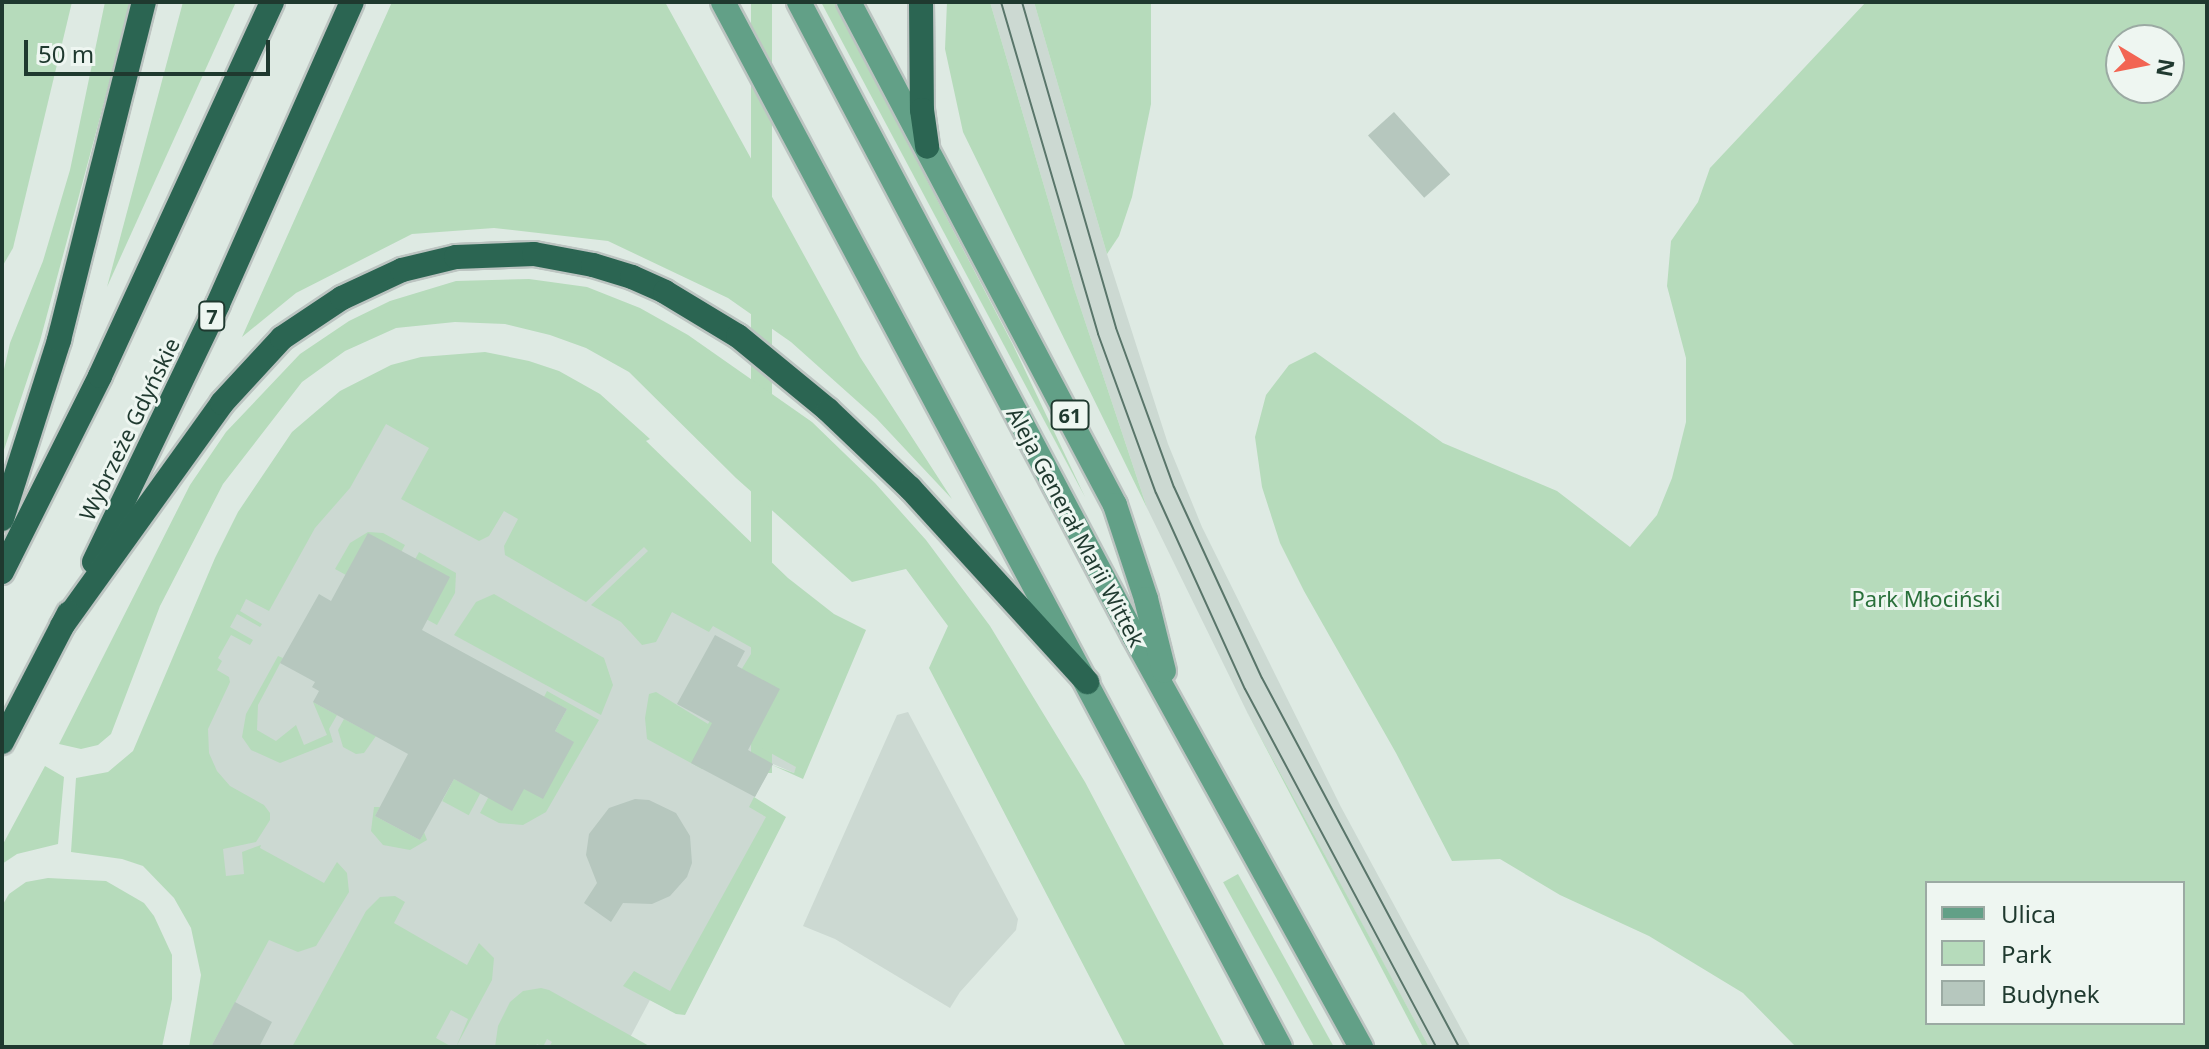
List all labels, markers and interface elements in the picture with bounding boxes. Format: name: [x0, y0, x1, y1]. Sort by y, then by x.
scale bar: [28, 24, 274, 74]
north arrow: [2105, 24, 2185, 104]
text: 50 m: [38, 37, 94, 70]
text: N: [2150, 56, 2183, 79]
road number: 7: [198, 300, 226, 332]
street label: Wybrzeże Gdyńskie: [73, 333, 185, 525]
road number: 61: [1050, 399, 1090, 431]
street label: Aleja Generał Marii Wittek: [1002, 403, 1150, 651]
park label: Park Młociński: [1852, 586, 2000, 612]
legend: [1925, 881, 2185, 1025]
text: Ulica: [2001, 897, 2056, 930]
text: Park: [2001, 937, 2052, 970]
text: Budynek: [2001, 977, 2100, 1010]

